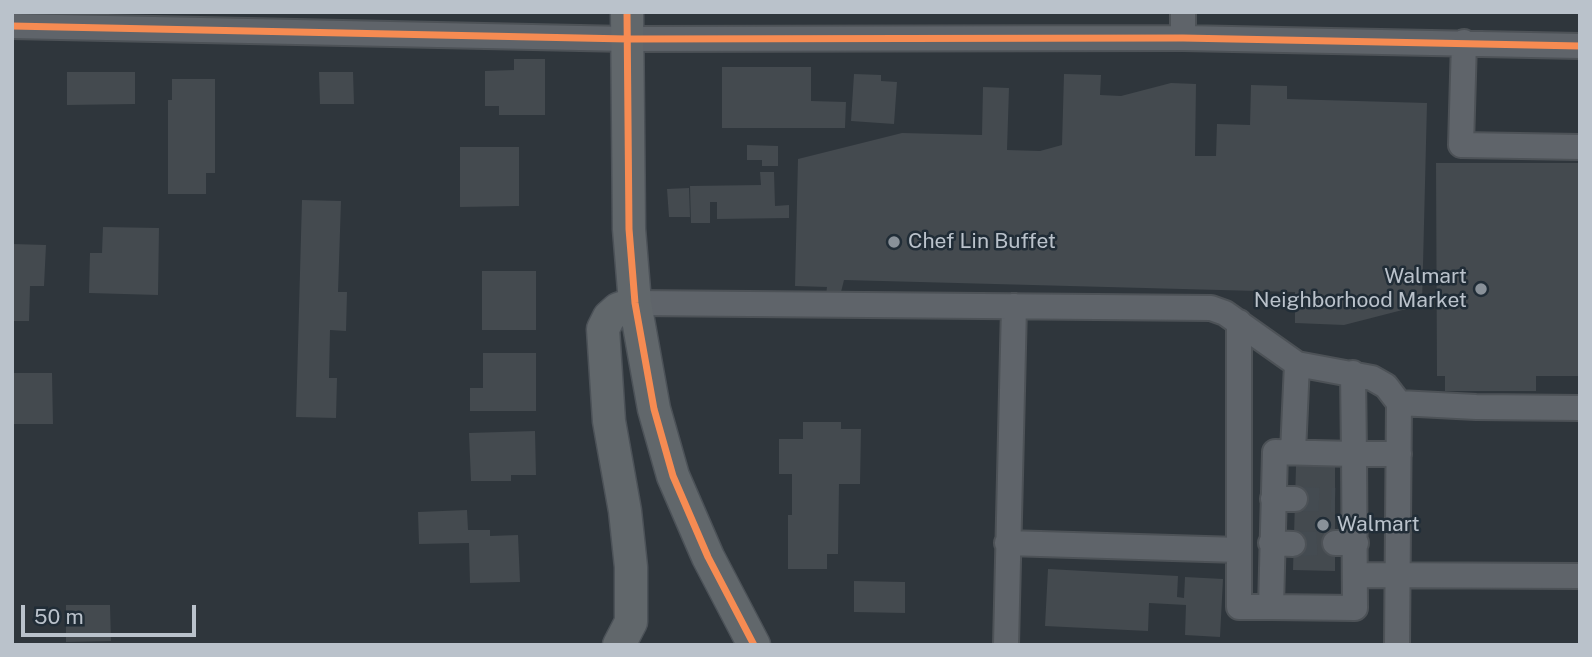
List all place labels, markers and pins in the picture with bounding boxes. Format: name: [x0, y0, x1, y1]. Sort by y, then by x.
place label: Chef Lin Buffet: [908, 229, 1056, 255]
marker: Chef Lin Buffet: [886, 234, 902, 250]
place label: Walmart Neighborhood Market: [1254, 264, 1467, 314]
marker: Walmart Neighborhood Market: [1473, 281, 1489, 297]
place label: Walmart: [1337, 512, 1420, 538]
marker: Walmart: [1315, 517, 1331, 533]

